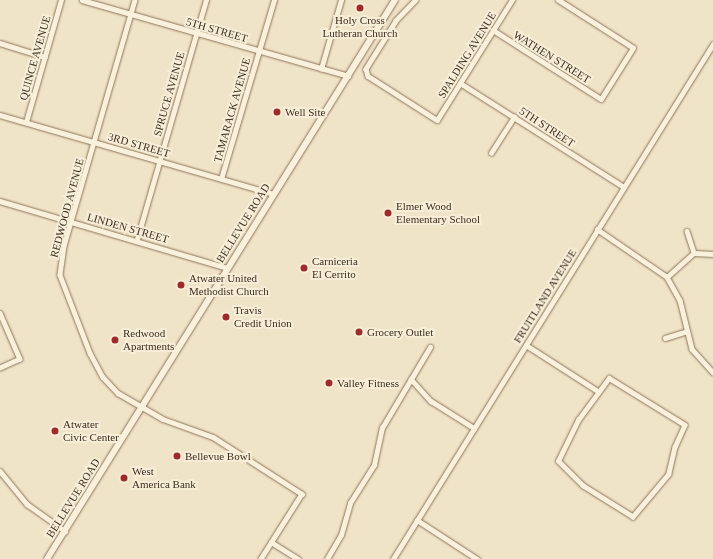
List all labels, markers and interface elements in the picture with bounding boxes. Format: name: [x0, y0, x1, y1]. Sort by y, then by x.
marker: Holy Cross Lutheran Church: [355, 3, 365, 13]
street label: SPALDING AVENUE: [435, 9, 499, 101]
street label: QUINCE AVENUE: [17, 14, 53, 102]
place label: Holy Cross Lutheran Church: [323, 14, 397, 40]
street label: 5TH STREET: [185, 15, 249, 45]
street label: WATHEN STREET: [511, 28, 593, 86]
street label: SPRUCE AVENUE: [151, 50, 187, 138]
street label: TAMARACK AVENUE: [211, 56, 253, 164]
street label: 5TH STREET: [517, 104, 577, 150]
place label: Well Site: [285, 105, 325, 119]
marker: Well Site: [272, 107, 282, 117]
street label: 3RD STREET: [106, 130, 172, 160]
street label: REDWOOD AVENUE: [47, 157, 87, 259]
street label: BELLEVUE ROAD: [213, 181, 273, 265]
place label: Elmer Wood Elementary School: [396, 200, 480, 226]
marker: Elmer Wood Elementary School: [383, 208, 393, 218]
street label: LINDEN STREET: [86, 210, 170, 246]
street label: FRUITLAND AVENUE: [511, 246, 579, 346]
place label: Carniceria El Cerrito: [312, 255, 358, 281]
marker: Carniceria El Cerrito: [299, 263, 309, 273]
place label: Atwater United Methodist Church: [189, 272, 269, 298]
marker: Atwater United Methodist Church: [176, 280, 186, 290]
place label: Travis Credit Union: [234, 304, 292, 330]
marker: Travis Credit Union: [221, 312, 231, 322]
place label: Grocery Outlet: [367, 325, 433, 339]
place label: Redwood Apartments: [123, 327, 174, 353]
marker: Grocery Outlet: [354, 327, 364, 337]
marker: Redwood Apartments: [110, 335, 120, 345]
place label: Valley Fitness: [337, 376, 399, 390]
marker: Valley Fitness: [324, 378, 334, 388]
place label: Atwater Civic Center: [63, 418, 119, 444]
marker: Atwater Civic Center: [50, 426, 60, 436]
place label: Bellevue Bowl: [185, 449, 251, 463]
marker: Bellevue Bowl: [172, 451, 182, 461]
street label: BELLEVUE ROAD: [43, 456, 103, 540]
place label: West America Bank: [132, 465, 196, 491]
marker: West America Bank: [119, 473, 129, 483]

